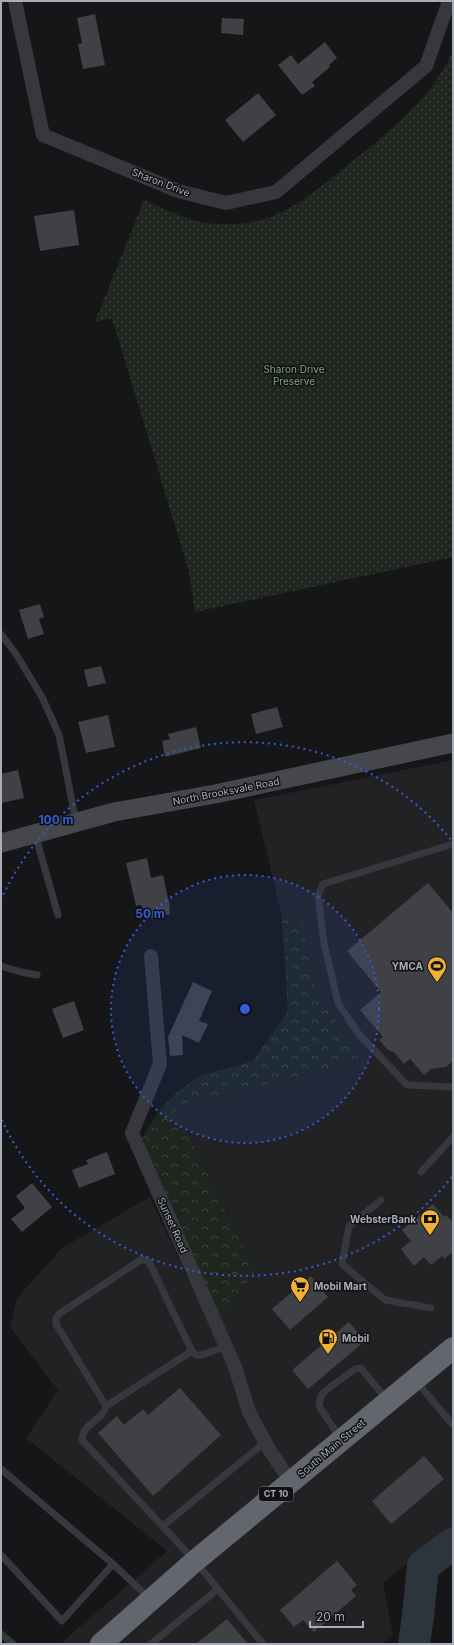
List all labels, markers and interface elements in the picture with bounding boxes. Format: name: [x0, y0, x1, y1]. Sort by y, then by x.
street label: Sharon Drive: [130, 165, 192, 199]
park label: Sharon Drive Preserve: [263, 363, 325, 387]
street label: North Brooksvale Road: [171, 775, 281, 807]
text: 100 m: [38, 812, 74, 827]
text: 50 m: [135, 906, 165, 921]
sports icon: YMCA: [426, 955, 448, 983]
place label: YMCA: [392, 960, 424, 972]
centre of rings: [238, 1002, 252, 1016]
street label: Sunset Road: [155, 1195, 191, 1255]
bank icon: WebsterBank: [419, 1208, 441, 1236]
place label: WebsterBank: [350, 1213, 416, 1225]
supermarket icon: Mobil Mart: [289, 1275, 311, 1303]
place label: Mobil Mart: [314, 1280, 367, 1292]
fuel station icon: Mobil: [317, 1327, 339, 1355]
place label: Mobil: [342, 1332, 369, 1344]
street label: South Main Street: [295, 1416, 368, 1480]
road number: CT 10: [259, 1487, 293, 1501]
scale bar: [310, 1603, 363, 1629]
text: 20 m: [316, 1609, 345, 1624]

